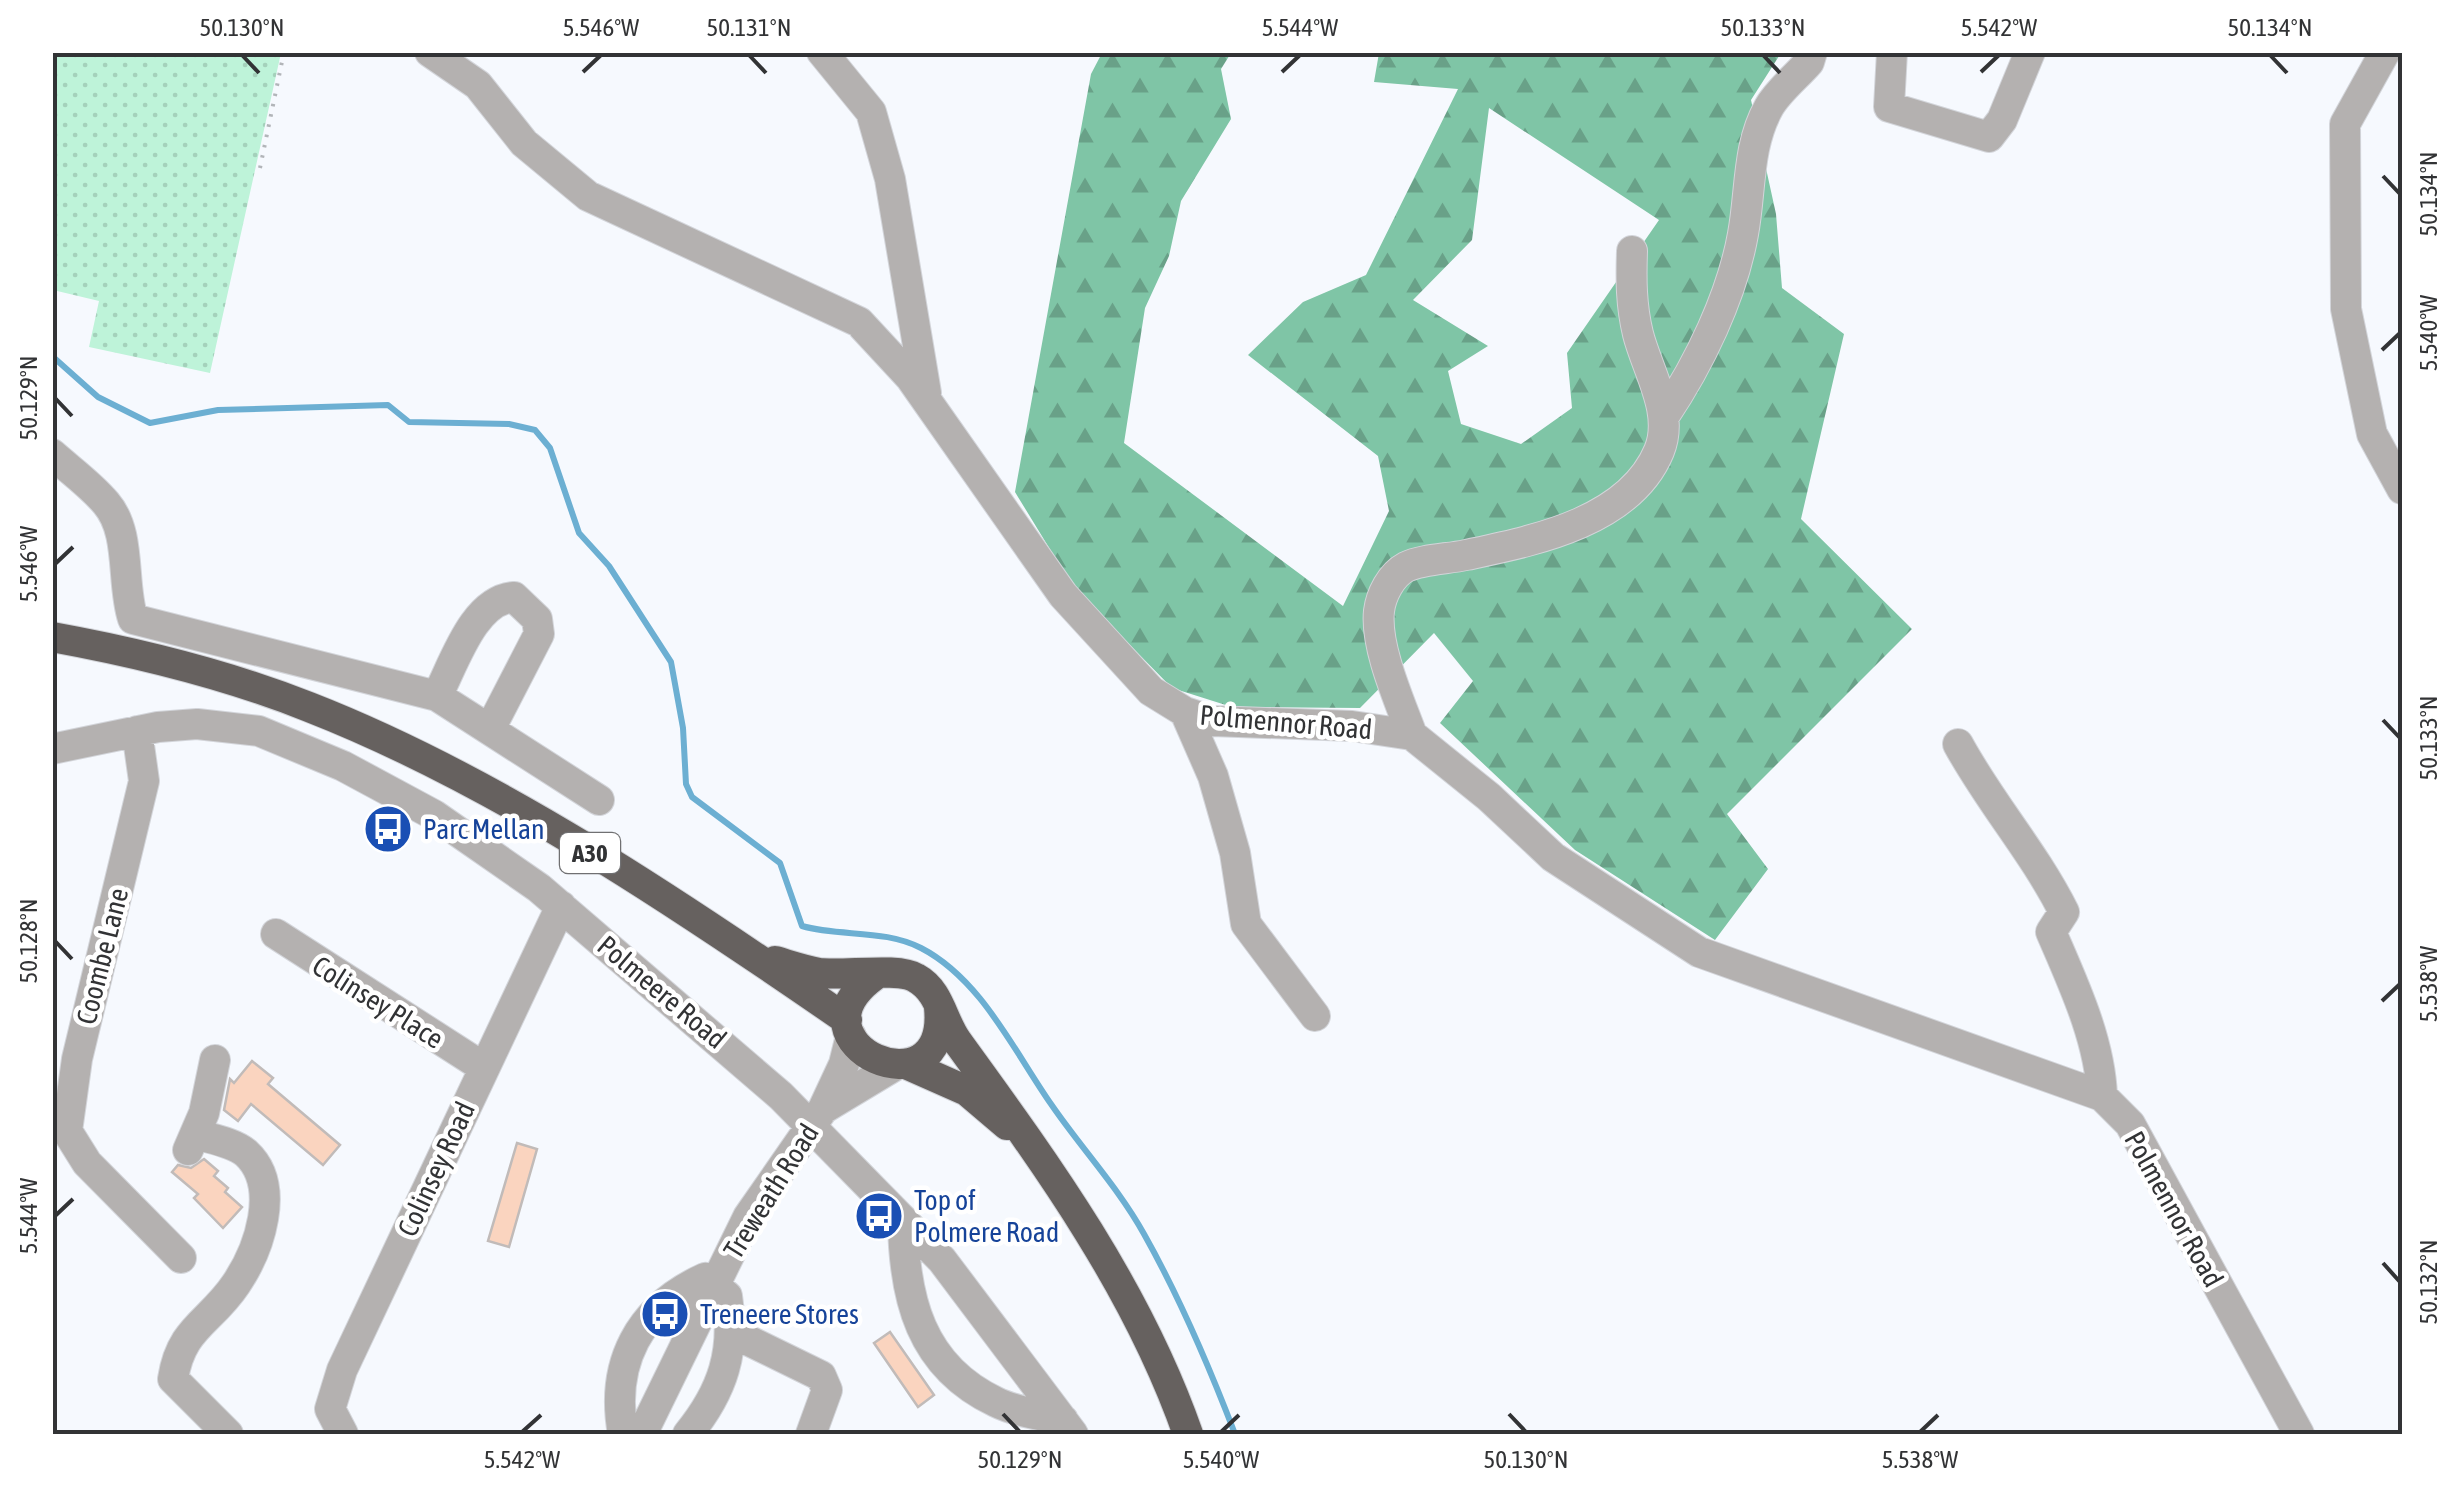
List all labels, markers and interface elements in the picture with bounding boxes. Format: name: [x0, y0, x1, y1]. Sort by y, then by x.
text: 50.130°N: [200, 13, 284, 41]
text: 5.546°W: [563, 13, 640, 41]
text: 50.131°N: [707, 13, 791, 41]
text: 5.544°W: [1262, 13, 1339, 41]
text: 50.133°N: [1721, 13, 1805, 41]
text: 5.542°W: [1961, 13, 2038, 41]
text: 50.134°N: [2228, 13, 2312, 41]
text: 50.134°N: [2414, 152, 2442, 236]
text: 5.540°W: [2414, 294, 2442, 371]
text: 50.129°N: [14, 356, 42, 440]
text: 5.546°W: [14, 525, 42, 602]
text: 50.133°N: [2414, 696, 2442, 780]
street label: Polmennor Road: [1199, 699, 1373, 745]
bus stop icon: Parc Mellan: [362, 803, 414, 855]
place label: Parc Mellan: [423, 813, 545, 845]
road number: A30: [560, 833, 620, 873]
street label: Coombe Lane: [70, 885, 134, 1027]
text: 50.128°N: [14, 899, 42, 983]
street label: Polmeere Road: [591, 929, 733, 1055]
text: 5.538°W: [2414, 945, 2442, 1022]
street label: Colinsey Place: [307, 949, 449, 1055]
street label: Colinsey Road: [391, 1097, 481, 1241]
street label: Treweath Road: [717, 1118, 825, 1264]
street label: Polmennor Road: [2118, 1126, 2230, 1292]
text: 5.544°W: [14, 1177, 42, 1254]
place label: Top of Polmere Road: [914, 1184, 1059, 1248]
bus stop icon: Top of Polmere Road: [853, 1190, 905, 1242]
text: 50.132°N: [2414, 1240, 2442, 1324]
bus stop icon: Treneere Stores: [639, 1288, 691, 1340]
place label: Treneere Stores: [700, 1298, 859, 1330]
text: 5.542°W: [484, 1445, 561, 1473]
text: 50.129°N: [978, 1445, 1062, 1473]
text: 5.540°W: [1183, 1445, 1260, 1473]
text: 50.130°N: [1484, 1445, 1568, 1473]
text: 5.538°W: [1882, 1445, 1959, 1473]

